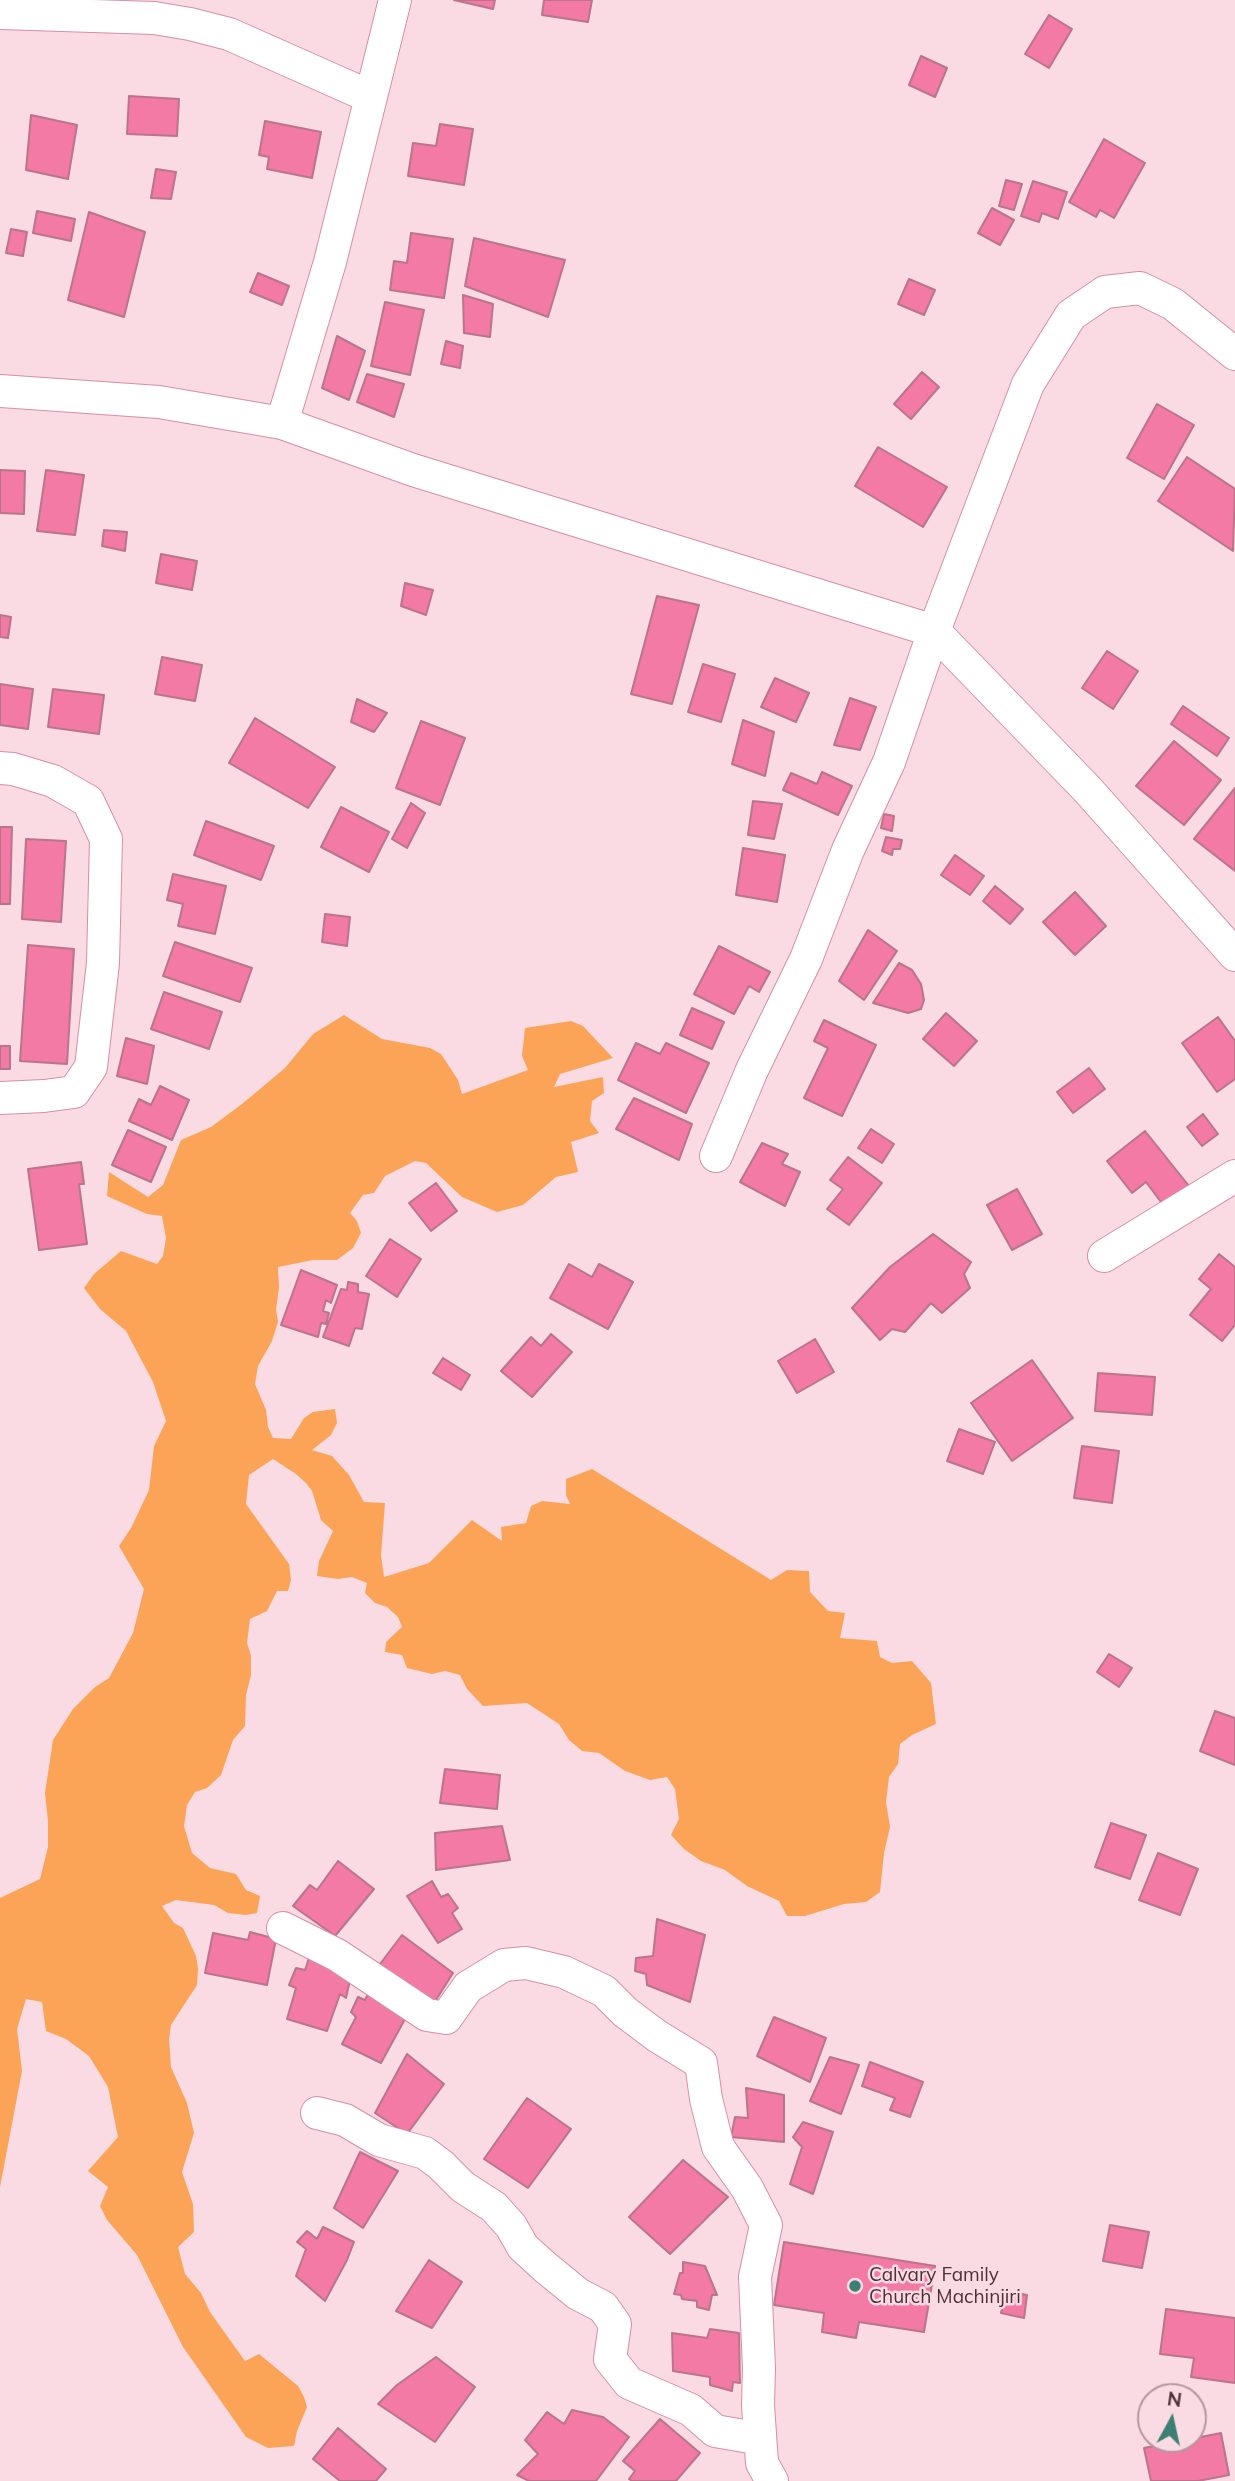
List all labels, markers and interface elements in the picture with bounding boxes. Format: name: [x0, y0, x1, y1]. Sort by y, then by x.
place label: Calvary Family Church Machinjiri: [869, 2264, 1021, 2308]
marker: Calvary Family Church Machinjiri: [847, 2278, 863, 2294]
north arrow: [1137, 2383, 1207, 2453]
text: N: [1166, 2386, 1183, 2412]

